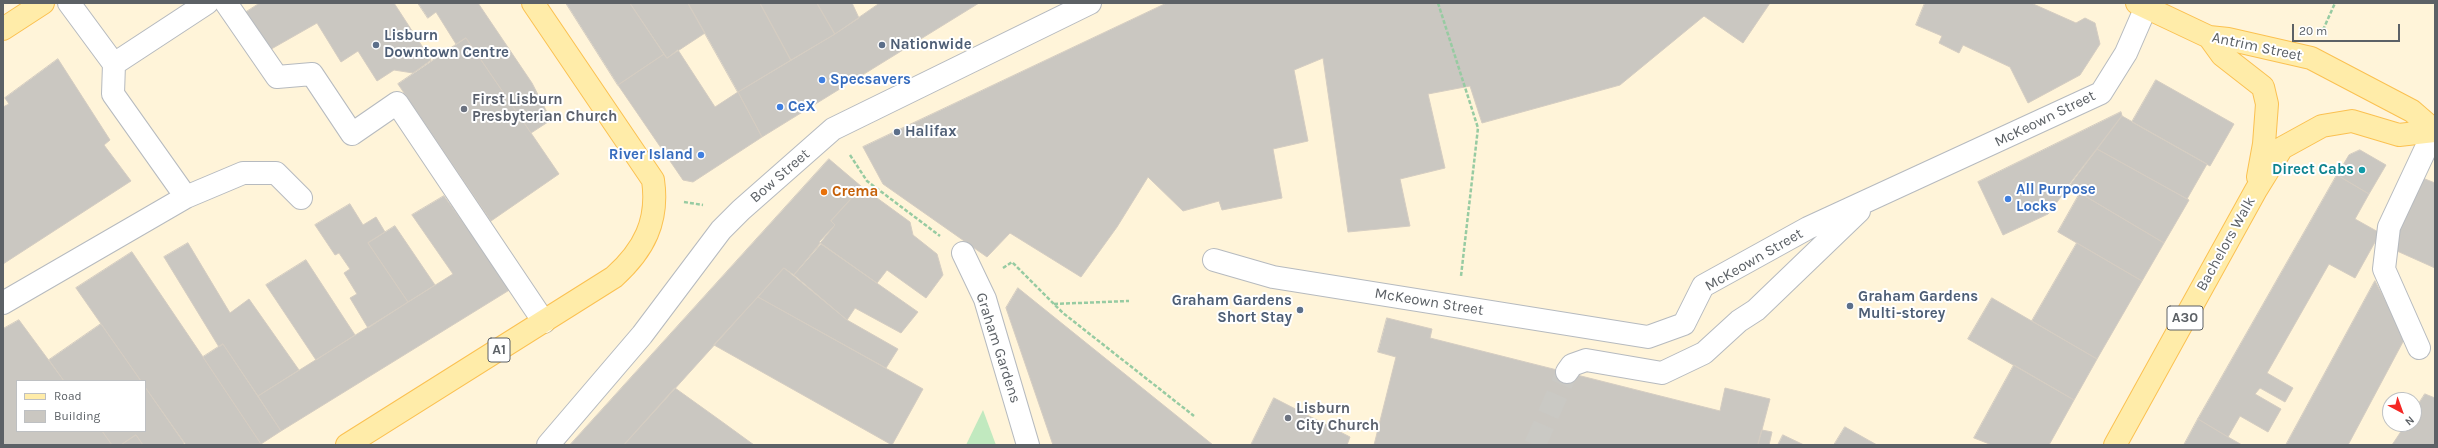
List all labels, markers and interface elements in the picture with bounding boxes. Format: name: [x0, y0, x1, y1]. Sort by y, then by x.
scale bar: [2294, 16, 2402, 42]
text: 20 m: [2299, 24, 2327, 38]
place label: Lisburn Downtown Centre: [384, 27, 509, 62]
street label: Antrim Street: [2210, 29, 2304, 65]
place label: Nationwide: [890, 36, 972, 54]
marker: Lisburn Downtown Centre: [371, 40, 381, 50]
marker: Nationwide: [877, 40, 887, 50]
place label: Specsavers: [830, 71, 911, 89]
marker: Specsavers: [817, 75, 827, 85]
street label: McKeown Street: [1992, 87, 2098, 151]
place label: First Lisburn Presbyterian Church: [472, 91, 617, 126]
place label: CeX: [788, 98, 816, 116]
marker: CeX: [775, 102, 785, 112]
marker: First Lisburn Presbyterian Church: [459, 104, 469, 114]
place label: Halifax: [905, 123, 956, 141]
marker: Halifax: [892, 127, 902, 137]
street label: Bow Street: [747, 145, 813, 207]
place label: River Island: [609, 146, 693, 164]
marker: River Island: [696, 150, 706, 160]
place label: Direct Cabs: [2272, 161, 2354, 179]
marker: Direct Cabs: [2357, 165, 2367, 175]
place label: All Purpose Locks: [2016, 181, 2096, 216]
place label: Crema: [832, 183, 878, 201]
marker: Crema: [819, 187, 829, 197]
marker: All Purpose Locks: [2003, 194, 2013, 204]
street label: Bachelors Walk: [2193, 194, 2259, 294]
street label: McKeown Street: [1702, 225, 1806, 295]
street label: McKeown Street: [1373, 284, 1485, 320]
place label: Graham Gardens Multi-storey: [1858, 288, 1978, 323]
street label: Graham Gardens: [972, 290, 1024, 406]
place label: Graham Gardens Short Stay: [1172, 292, 1292, 327]
marker: Graham Gardens Multi-storey: [1845, 301, 1855, 311]
marker: Graham Gardens Short Stay: [1295, 305, 1305, 315]
road number: A30: [2167, 306, 2203, 330]
road number: A1: [488, 338, 510, 362]
legend: [16, 380, 146, 432]
text: Road: [54, 389, 82, 403]
north arrow: [2382, 392, 2422, 432]
place label: Lisburn City Church: [1296, 400, 1379, 435]
text: Building: [54, 409, 100, 423]
marker: Lisburn City Church: [1283, 413, 1293, 423]
text: N: [2402, 413, 2417, 428]

